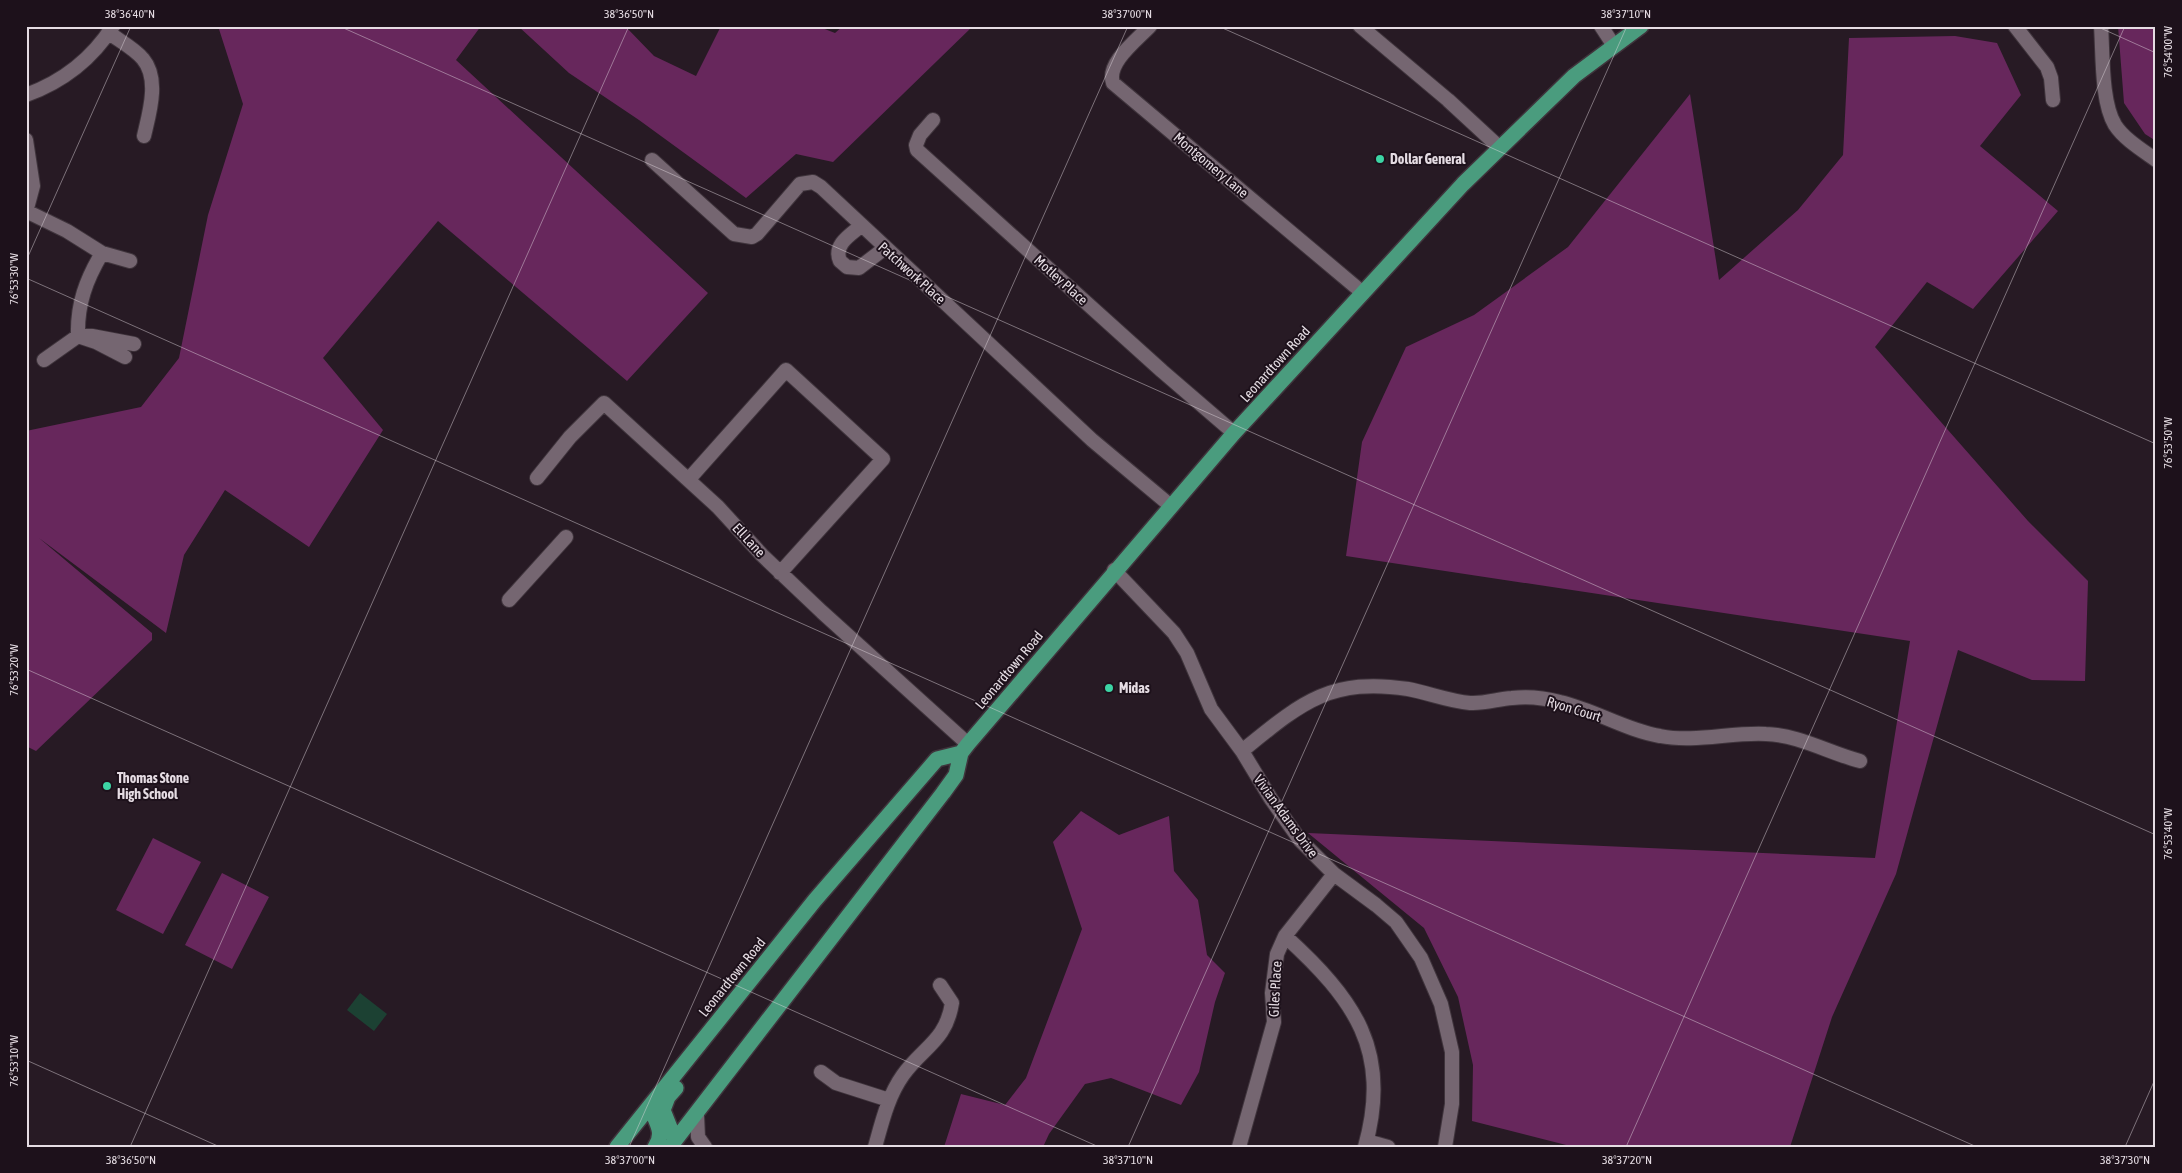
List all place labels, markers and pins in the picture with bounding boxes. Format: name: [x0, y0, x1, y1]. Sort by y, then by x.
place label: Dollar General: [1390, 151, 1466, 167]
marker: Dollar General: [1374, 153, 1386, 165]
place label: Midas: [1119, 680, 1150, 696]
marker: Midas: [1103, 682, 1115, 694]
place label: Thomas Stone High School: [117, 770, 189, 802]
marker: Thomas Stone High School: [101, 780, 113, 792]

